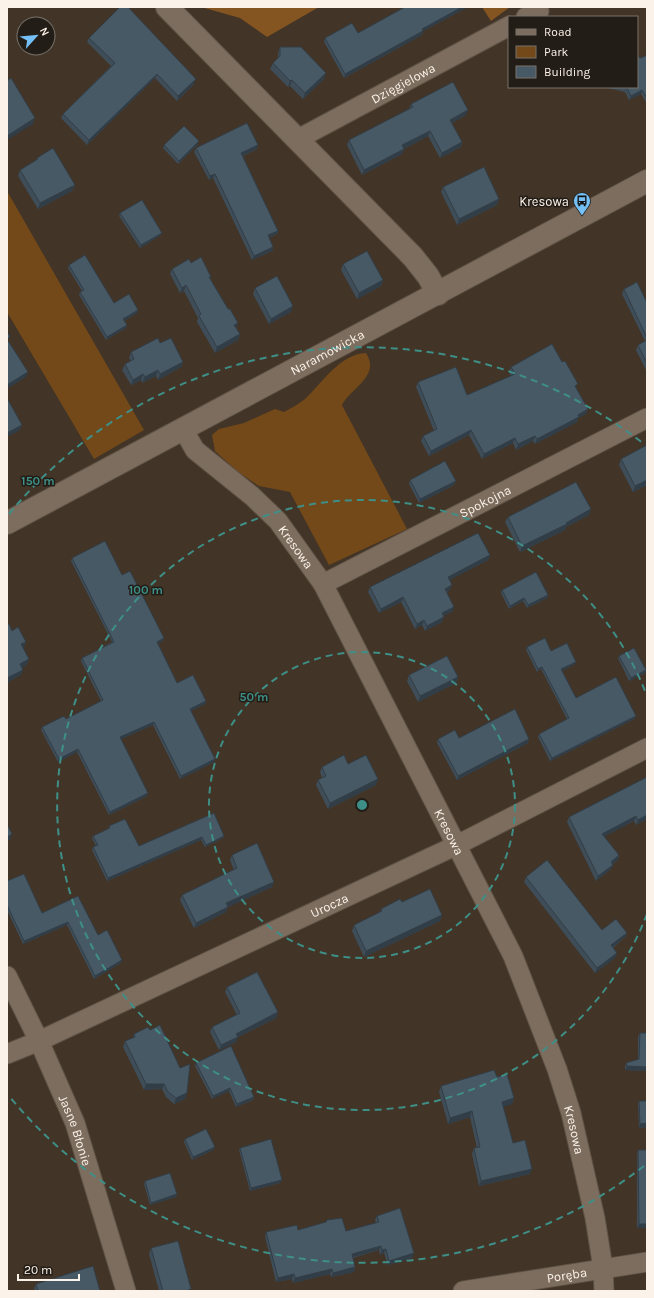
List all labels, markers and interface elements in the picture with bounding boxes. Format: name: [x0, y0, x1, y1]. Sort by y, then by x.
north arrow: [16, 16, 56, 56]
legend: [508, 16, 638, 88]
text: N: [37, 25, 52, 38]
text: Road: [544, 25, 572, 39]
text: Park: [544, 45, 569, 59]
street label: Dzięgielowa: [368, 60, 438, 107]
text: Building: [544, 65, 591, 79]
bus stop icon: Kresowa: [572, 191, 592, 216]
place label: Kresowa: [519, 194, 569, 209]
street label: Naramowicka: [288, 326, 367, 378]
text: 150 m: [21, 474, 55, 488]
street label: Spokojna: [457, 482, 514, 521]
street label: Kresowa: [275, 522, 316, 572]
text: 100 m: [129, 583, 163, 597]
text: 50 m: [240, 690, 269, 704]
centre of rings: [355, 798, 369, 812]
street label: Kresowa: [431, 806, 467, 857]
street label: Urocza: [308, 890, 351, 921]
street label: Jasne Błonie: [56, 1093, 95, 1168]
street label: Kresowa: [561, 1103, 587, 1156]
scale bar: [18, 1256, 79, 1282]
text: 20 m: [24, 1263, 52, 1277]
street label: Poręba: [546, 1265, 588, 1286]

